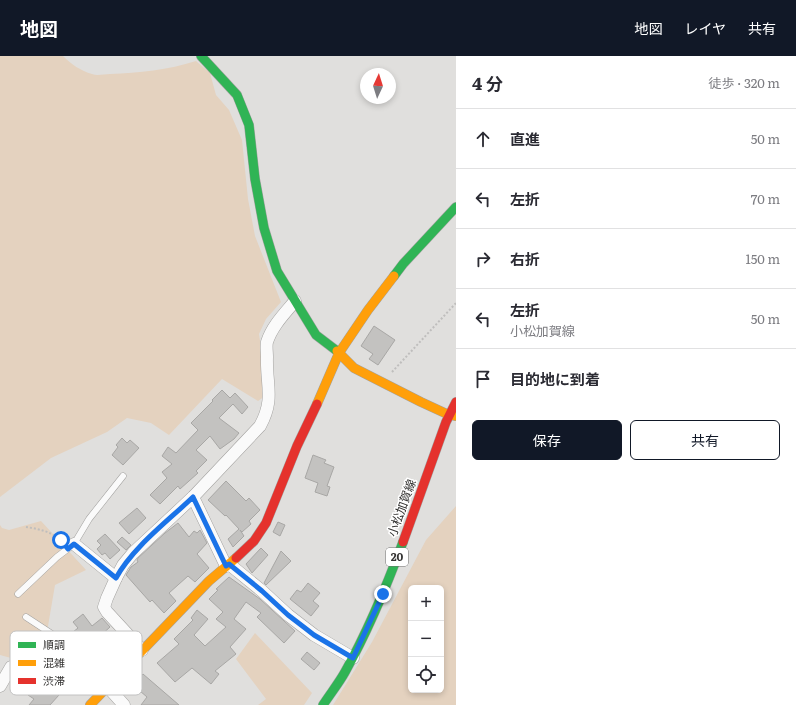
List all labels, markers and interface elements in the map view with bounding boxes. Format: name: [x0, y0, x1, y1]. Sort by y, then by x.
text: 地図: [20, 14, 58, 42]
text: 地図: [634, 18, 662, 38]
text: レイヤ: [684, 18, 726, 38]
text: 共有: [748, 18, 776, 38]
north arrow: [360, 68, 396, 104]
text: 4 分: [472, 70, 503, 95]
text: 徒歩 · 320 m: [708, 73, 780, 92]
text: 直進: [510, 127, 540, 150]
icon: ahead: [472, 128, 494, 150]
text: 50 m: [751, 129, 780, 148]
text: 左折: [510, 187, 540, 210]
icon: left: [472, 188, 494, 210]
text: 70 m: [751, 189, 780, 208]
text: 右折: [510, 247, 540, 270]
icon: right: [472, 248, 494, 270]
text: 150 m: [745, 249, 780, 268]
text: 左折: [510, 298, 540, 321]
icon: left: [472, 308, 494, 330]
text: 50 m: [751, 309, 780, 328]
text: 小松加賀線: [510, 321, 575, 340]
text: 目的地に到着: [510, 367, 600, 390]
icon: arrive: [472, 368, 494, 390]
button: 保存: [472, 420, 622, 460]
button: 共有: [630, 420, 780, 460]
street label: 小松加賀線: [382, 476, 420, 539]
route start: [52, 531, 70, 549]
road number: 20: [386, 548, 408, 566]
route end: [374, 585, 392, 603]
map controls: [408, 585, 444, 693]
button: +: [408, 585, 444, 621]
button: −: [408, 621, 444, 657]
legend: [10, 631, 142, 695]
text: 順調: [43, 636, 65, 652]
text: 混雑: [43, 654, 65, 670]
button: locate: [408, 657, 444, 693]
text: 渋滞: [43, 672, 65, 688]

